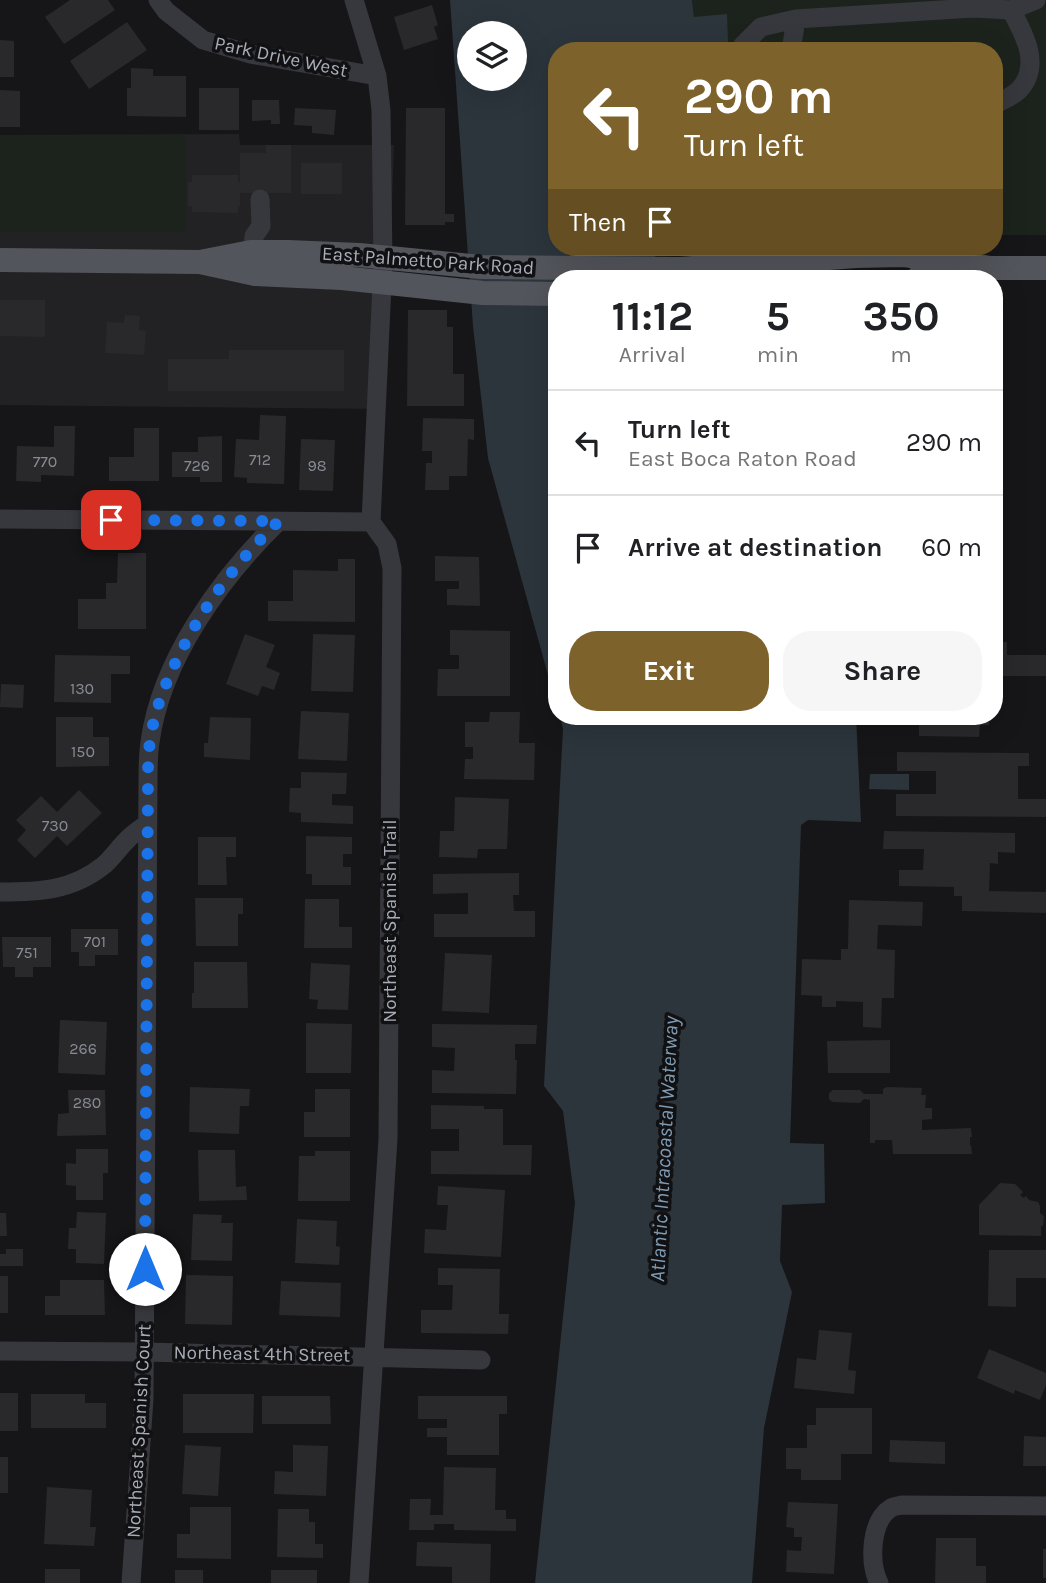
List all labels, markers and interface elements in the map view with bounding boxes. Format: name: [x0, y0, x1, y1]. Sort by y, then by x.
map controls: [457, 21, 527, 91]
button: layers: [457, 21, 527, 91]
street label: Park Drive West: [213, 32, 349, 82]
text: 290 m: [684, 68, 833, 125]
icon: left: [569, 70, 660, 161]
text: Turn left: [684, 127, 804, 164]
icon: arrive: [641, 203, 679, 241]
text: Then: [569, 207, 627, 238]
street label: East Palmetto Park Road: [321, 243, 535, 279]
text: 11:12: [611, 291, 693, 341]
text: 5: [766, 291, 790, 341]
text: 350: [862, 291, 940, 341]
text: Arrival: [619, 341, 686, 368]
text: min: [757, 341, 799, 368]
text: m: [890, 341, 912, 368]
text: Turn left: [628, 414, 730, 445]
icon: left: [569, 424, 607, 462]
text: 290 m: [906, 427, 982, 458]
text: East Boca Raton Road: [628, 445, 857, 472]
house number: 712: [249, 450, 271, 469]
house number: 770: [33, 452, 57, 471]
house number: 726: [184, 456, 210, 475]
house number: 98: [307, 456, 327, 475]
pin: [81, 490, 141, 550]
icon: arrive: [92, 501, 130, 539]
icon: arrive: [569, 529, 607, 567]
text: Arrive at destination: [628, 532, 882, 563]
text: 60 m: [921, 532, 982, 563]
button: Exit: [569, 631, 769, 711]
button: Share: [783, 631, 982, 711]
house number: 130: [70, 679, 94, 698]
house number: 150: [71, 742, 95, 761]
house number: 730: [42, 816, 68, 835]
street label: Northeast Spanish Trail: [379, 819, 401, 1023]
house number: 701: [84, 932, 106, 951]
house number: 751: [16, 943, 38, 962]
water label: Atlantic Intracoastal Waterway: [645, 1015, 683, 1283]
house number: 266: [69, 1039, 97, 1058]
house number: 280: [73, 1093, 101, 1112]
position arrow: [108, 1232, 182, 1306]
street label: Northeast Spanish Court: [122, 1323, 156, 1539]
street label: Northeast 4th Street: [174, 1341, 350, 1367]

